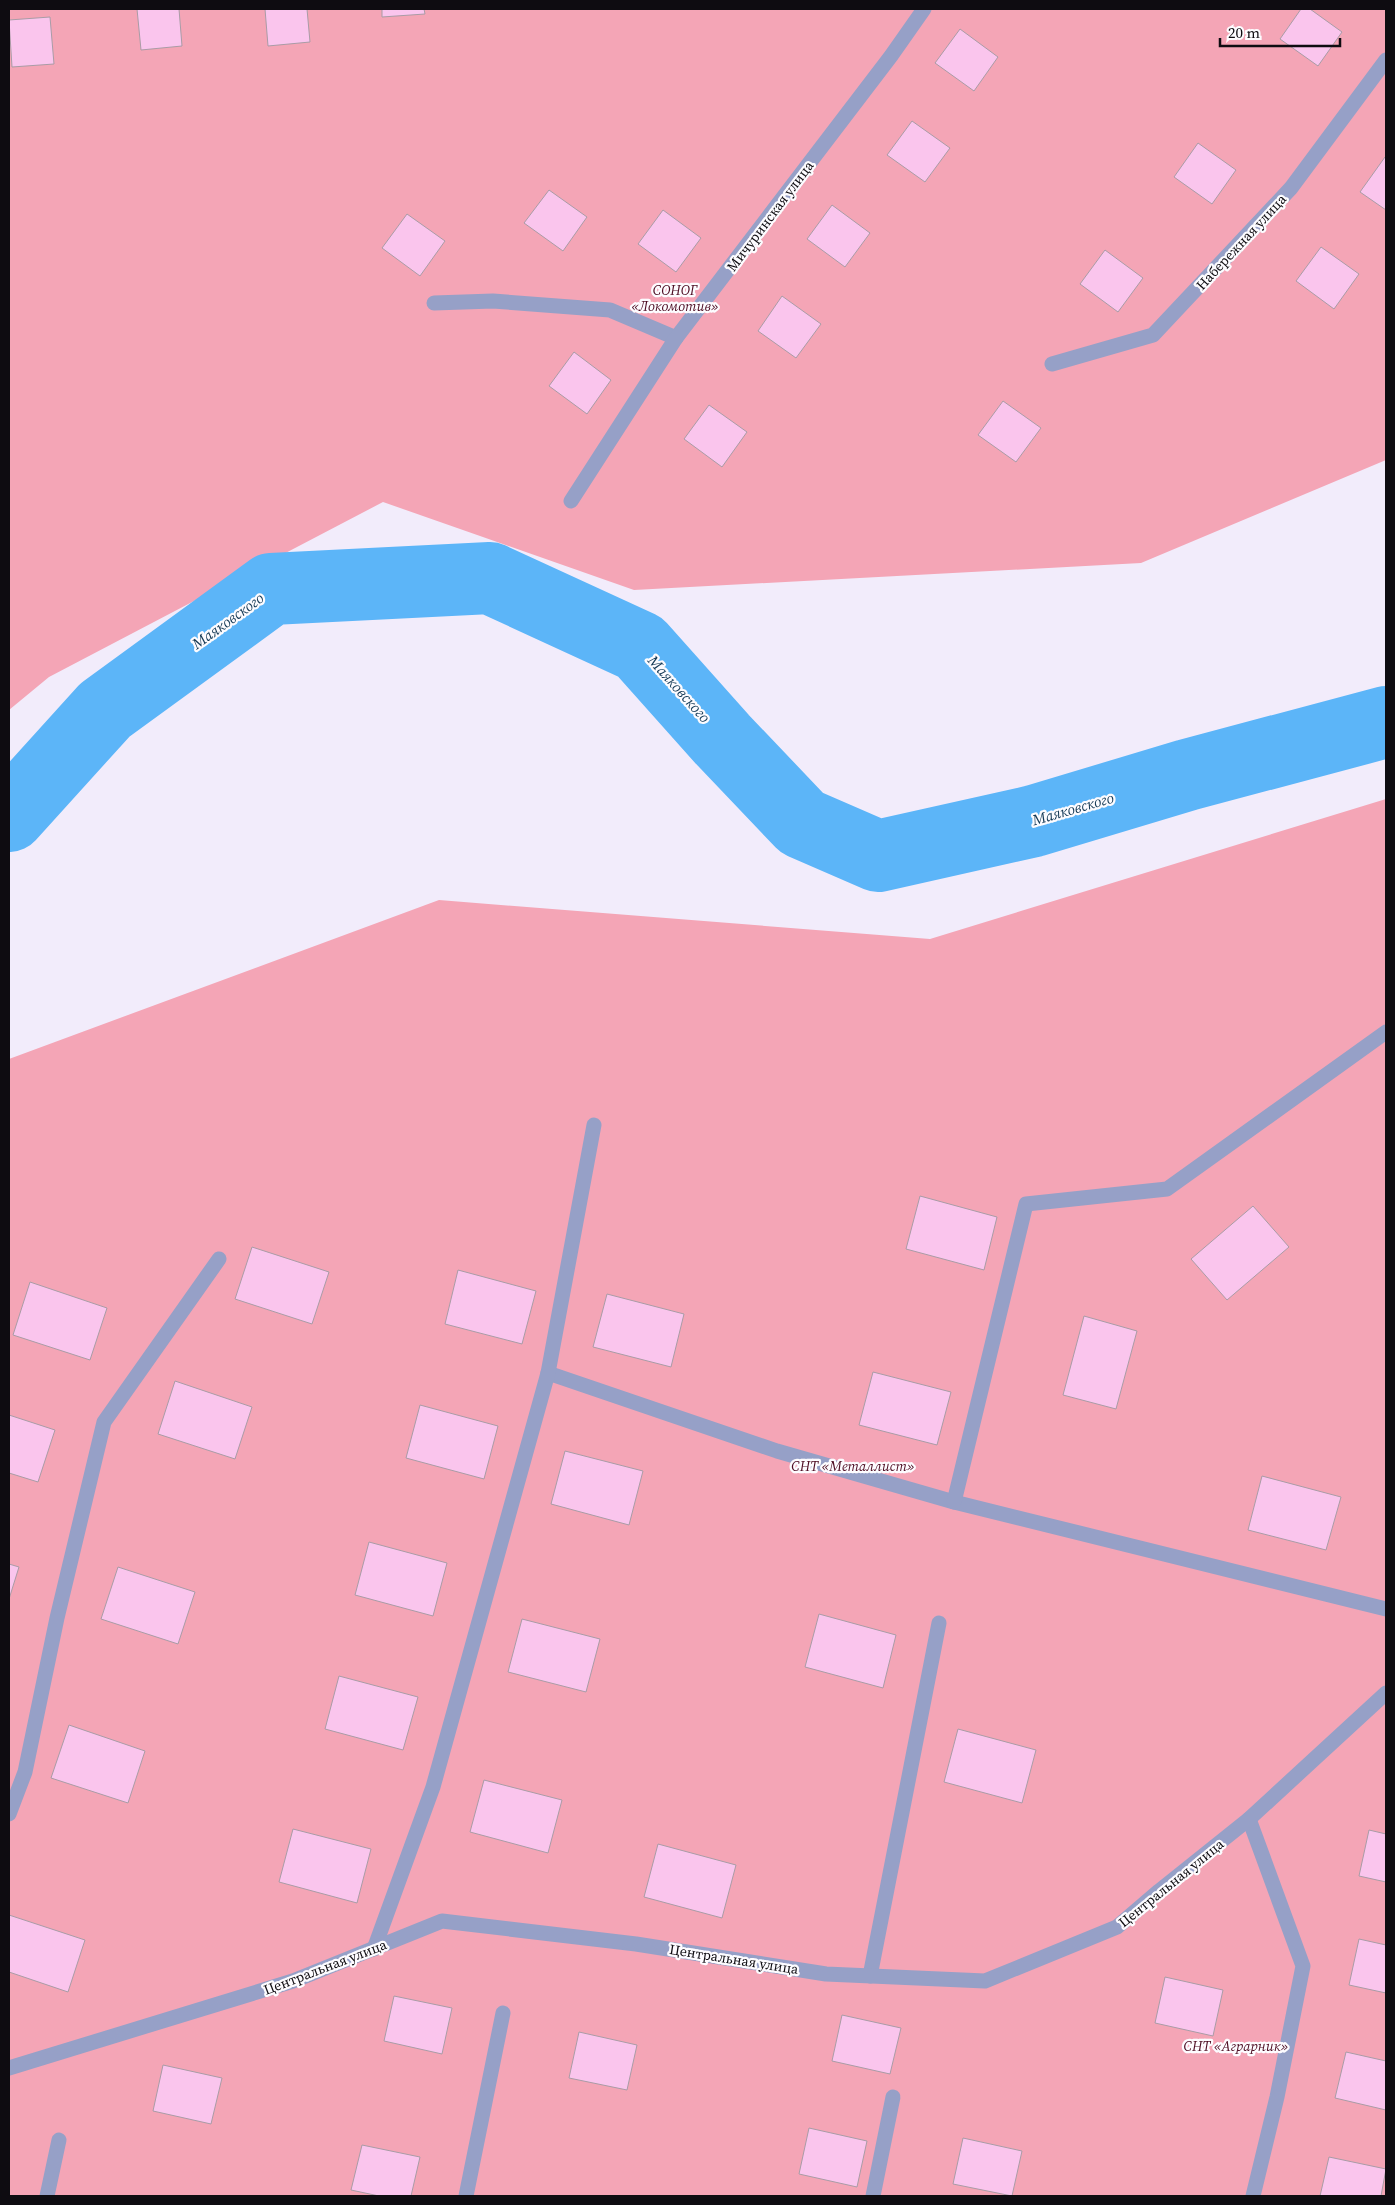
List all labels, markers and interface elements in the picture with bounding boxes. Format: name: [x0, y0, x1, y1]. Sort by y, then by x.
scale bar: [1220, 15, 1340, 47]
text: 20 m: [1228, 22, 1260, 43]
street label: Мичуринская улица: [722, 156, 819, 275]
street label: Набережная улица: [1191, 189, 1291, 294]
park label: СОНОГ «Локомотив»: [631, 280, 719, 316]
water label: Маяковского: [187, 587, 268, 654]
water label: Маяковского: [643, 650, 715, 727]
water label: Маяковского: [1029, 787, 1116, 831]
park label: СНТ «Металлист»: [791, 1456, 915, 1476]
street label: Центральная улица: [1114, 1834, 1229, 1932]
street label: Центральная улица: [261, 1934, 390, 2000]
street label: Центральная улица: [668, 1939, 801, 1979]
park label: СНТ «Аграрник»: [1184, 2036, 1288, 2056]

